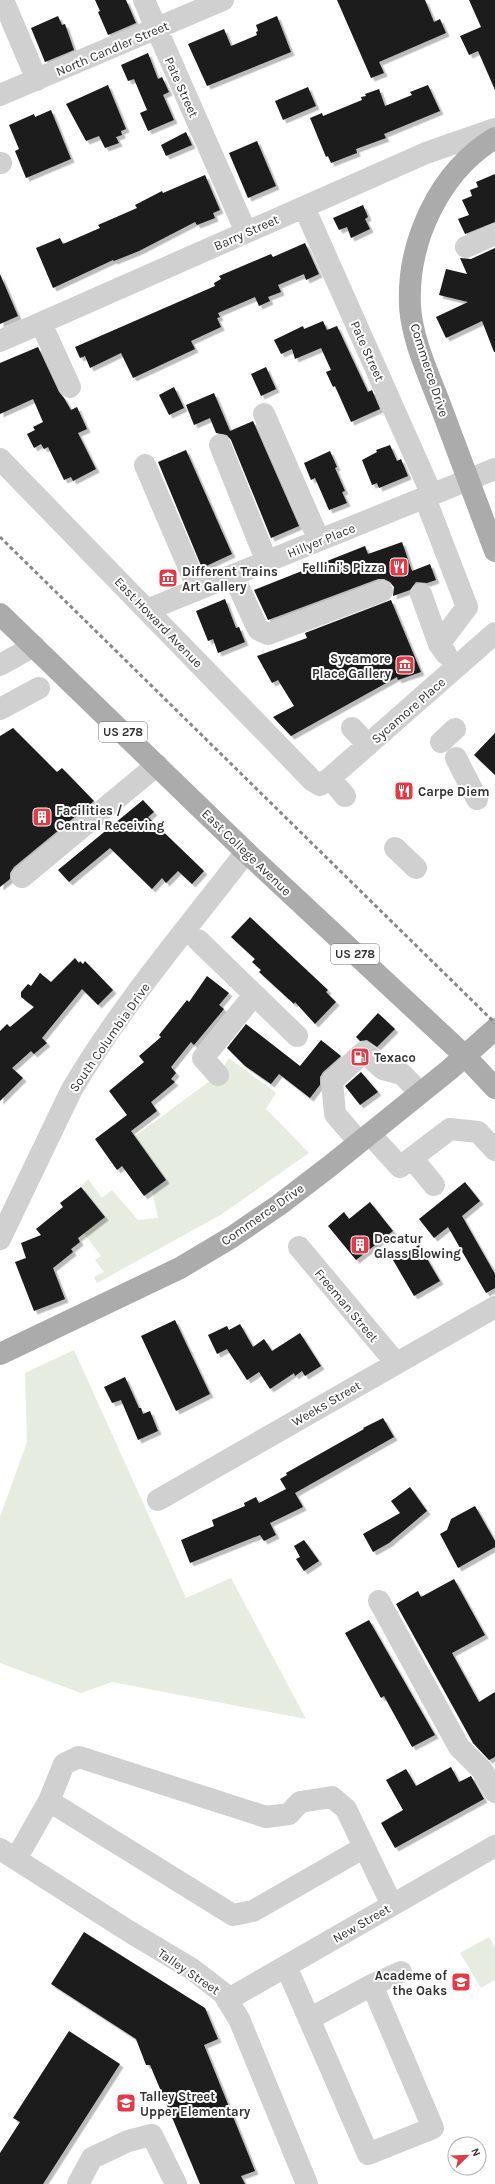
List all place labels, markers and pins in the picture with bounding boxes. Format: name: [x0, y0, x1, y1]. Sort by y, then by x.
restaurant icon: Fellini's Pizza: [388, 556, 410, 578]
place label: Fellini's Pizza: [302, 560, 385, 575]
place label: Different Trains Art Gallery: [182, 564, 278, 594]
museum icon: Different Trains Art Gallery: [157, 567, 179, 589]
place label: Sycamore Place Gallery: [312, 651, 391, 681]
museum icon: Sycamore Place Gallery: [394, 654, 416, 676]
restaurant icon: Carpe Diem: [393, 780, 415, 802]
place label: Carpe Diem: [418, 784, 489, 799]
place label: Facilities / Central Receiving: [56, 803, 165, 833]
building icon: Facilities / Central Receiving: [31, 806, 53, 828]
fuel station icon: Texaco: [349, 1046, 371, 1068]
place label: Texaco: [374, 1050, 416, 1065]
place label: Decatur Glass Blowing: [374, 1231, 461, 1261]
building icon: Decatur Glass Blowing: [349, 1234, 371, 1256]
place label: Academe of the Oaks: [375, 1968, 447, 1998]
school or university icon: Academe of the Oaks: [450, 1971, 472, 1993]
place label: Talley Street Upper Elementary: [140, 2089, 251, 2119]
school or university icon: Talley Street Upper Elementary: [115, 2092, 137, 2114]

